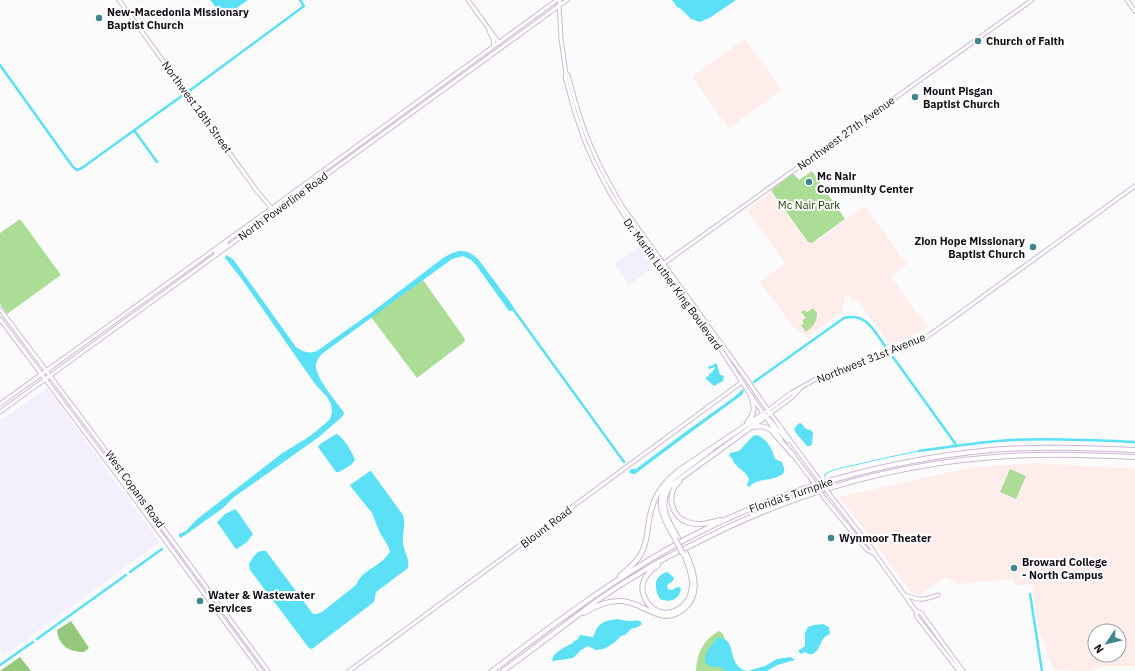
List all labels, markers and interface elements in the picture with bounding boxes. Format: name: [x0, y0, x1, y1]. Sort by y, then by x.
place label: New-Macedonia Missionary Baptist Church: [107, 5, 249, 32]
marker: New-Macedonia Missionary Baptist Church: [94, 13, 104, 23]
place label: Church of Faith: [986, 34, 1064, 48]
marker: Church of Faith: [973, 36, 983, 46]
street label: Northwest 18th Street: [159, 58, 235, 156]
place label: Mount Pisgan Baptist Church: [923, 84, 1000, 111]
marker: Mount Pisgan Baptist Church: [910, 92, 920, 102]
street label: Northwest 27th Avenue: [795, 93, 897, 173]
street label: North Powerline Road: [235, 169, 331, 243]
place label: Mc Nair Community Center: [817, 169, 914, 196]
marker: Mc Nair Community Center: [804, 177, 814, 187]
park label: Mc Nair Park: [778, 198, 840, 212]
street label: Dr. Martin Luther King Boulevard: [621, 215, 725, 353]
place label: Zion Hope Missionary Baptist Church: [914, 234, 1025, 261]
marker: Zion Hope Missionary Baptist Church: [1028, 242, 1038, 252]
street label: Northwest 31st Avenue: [815, 330, 927, 386]
street label: West Copans Road: [102, 448, 168, 530]
street label: Florida's Turnpike: [747, 474, 835, 516]
street label: Blount Road: [518, 503, 574, 551]
place label: Wynmoor Theater: [839, 531, 932, 545]
marker: Wynmoor Theater: [826, 533, 836, 543]
place label: Broward College - North Campus: [1022, 555, 1107, 582]
marker: Broward College - North Campus: [1009, 563, 1019, 573]
place label: Water & Wastewater Services: [208, 588, 316, 615]
marker: Water & Wastewater Services: [195, 596, 205, 606]
north arrow: [1087, 623, 1127, 663]
text: N: [1091, 641, 1107, 656]

